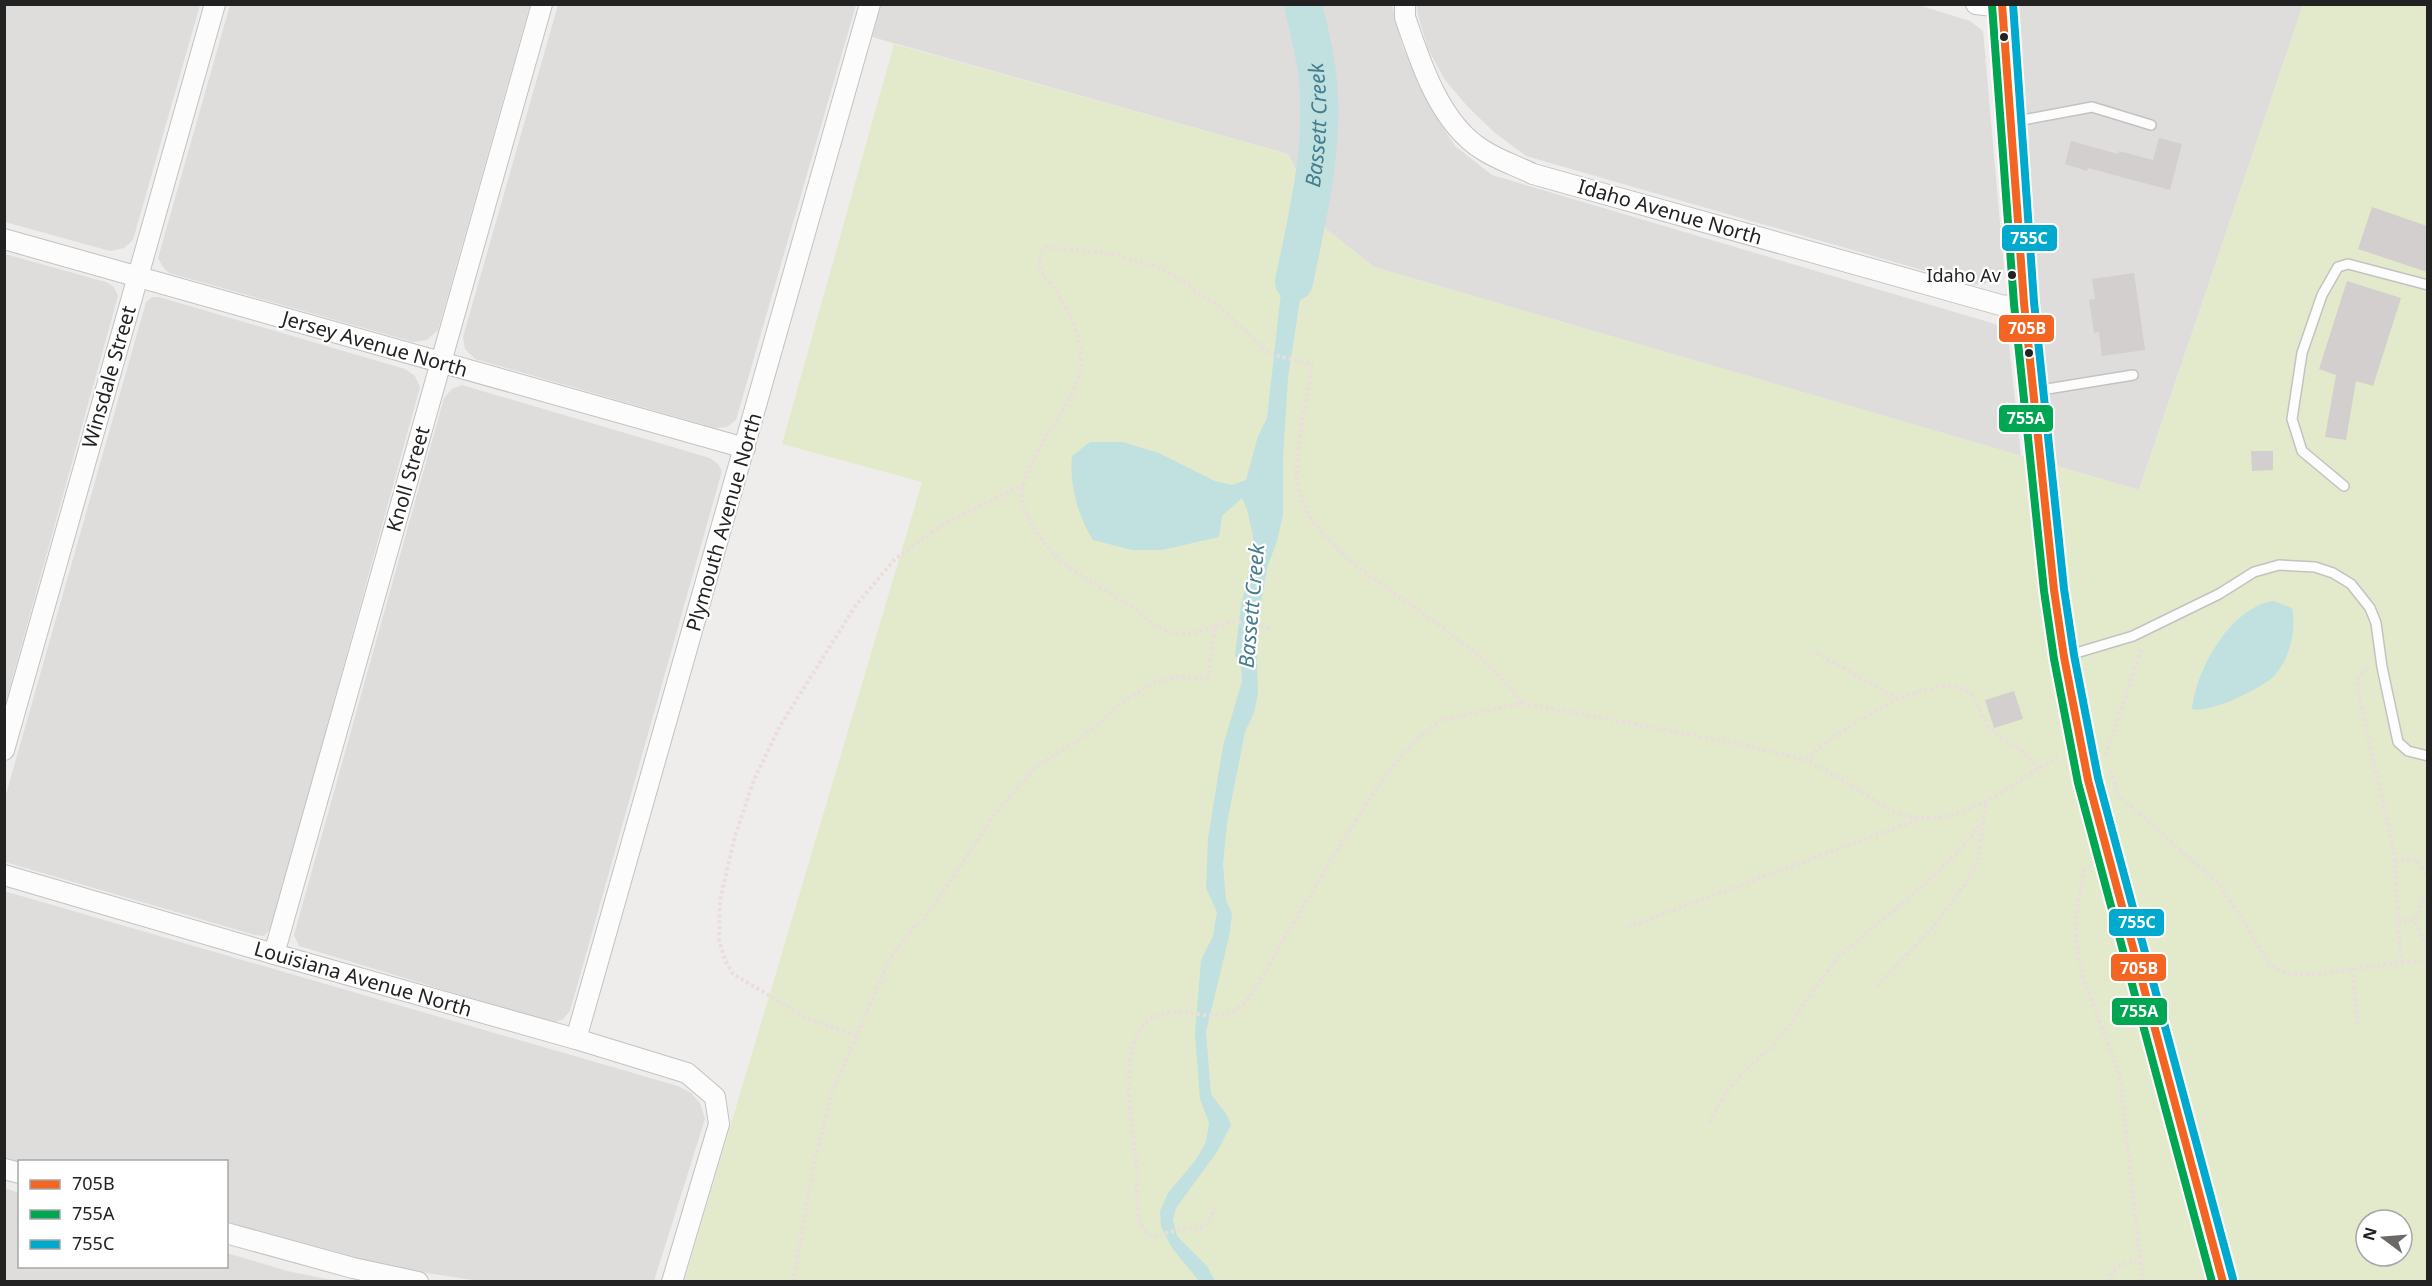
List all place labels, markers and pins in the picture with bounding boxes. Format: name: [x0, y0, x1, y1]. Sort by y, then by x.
unlabelled marker: [1998, 31, 2010, 43]
place label: Idaho Av: [1926, 263, 2002, 287]
marker: Idaho Av: [2006, 269, 2018, 281]
unlabelled marker: [2023, 347, 2035, 359]

